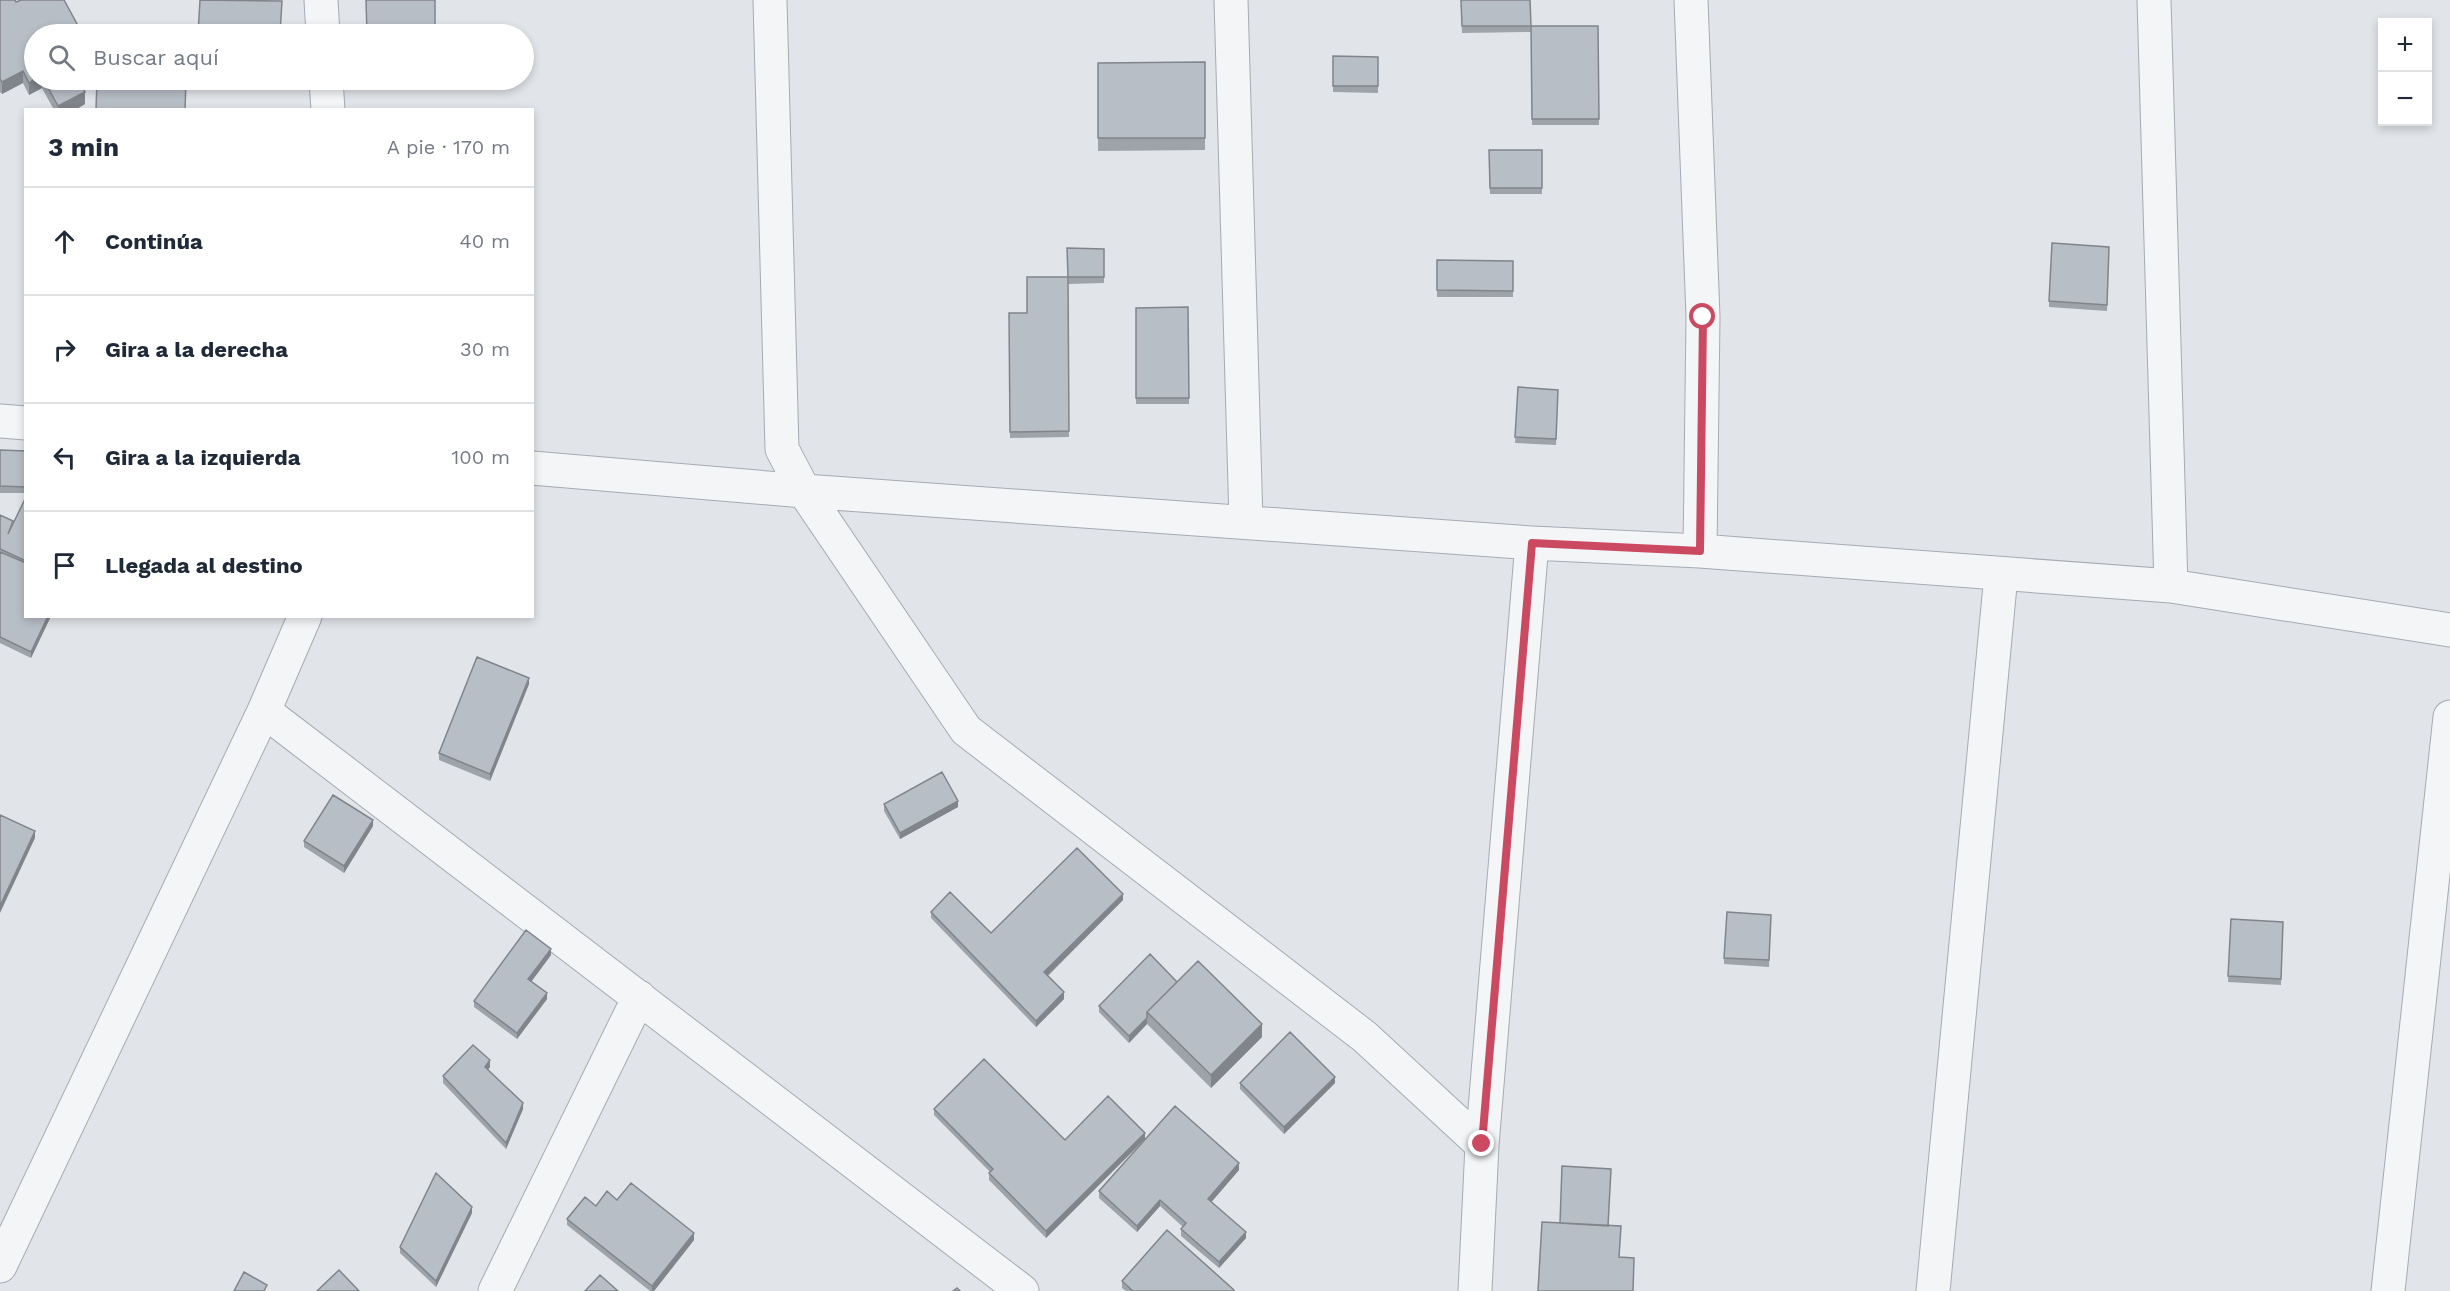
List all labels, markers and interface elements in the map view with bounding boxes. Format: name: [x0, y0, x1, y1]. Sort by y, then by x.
map controls: [2378, 18, 2432, 126]
button: +: [2378, 18, 2432, 72]
search box: [24, 24, 534, 90]
icon: search: [45, 41, 78, 74]
text: Buscar aquí: [93, 45, 219, 70]
button: −: [2378, 72, 2432, 126]
text: 3 min: [48, 132, 119, 162]
text: A pie · 170 m: [387, 135, 510, 159]
icon: ahead: [48, 225, 81, 258]
text: Continúa: [105, 229, 203, 254]
text: 40 m: [459, 229, 510, 253]
route start: [1689, 303, 1715, 329]
icon: right: [48, 333, 81, 366]
text: Gira a la derecha: [105, 337, 288, 362]
text: 30 m: [460, 337, 510, 361]
icon: left: [48, 441, 81, 474]
text: Gira a la izquierda: [105, 445, 301, 470]
text: 100 m: [451, 445, 510, 469]
icon: arrive: [48, 549, 81, 582]
text: Llegada al destino: [105, 553, 303, 578]
route end: [1468, 1130, 1494, 1156]

